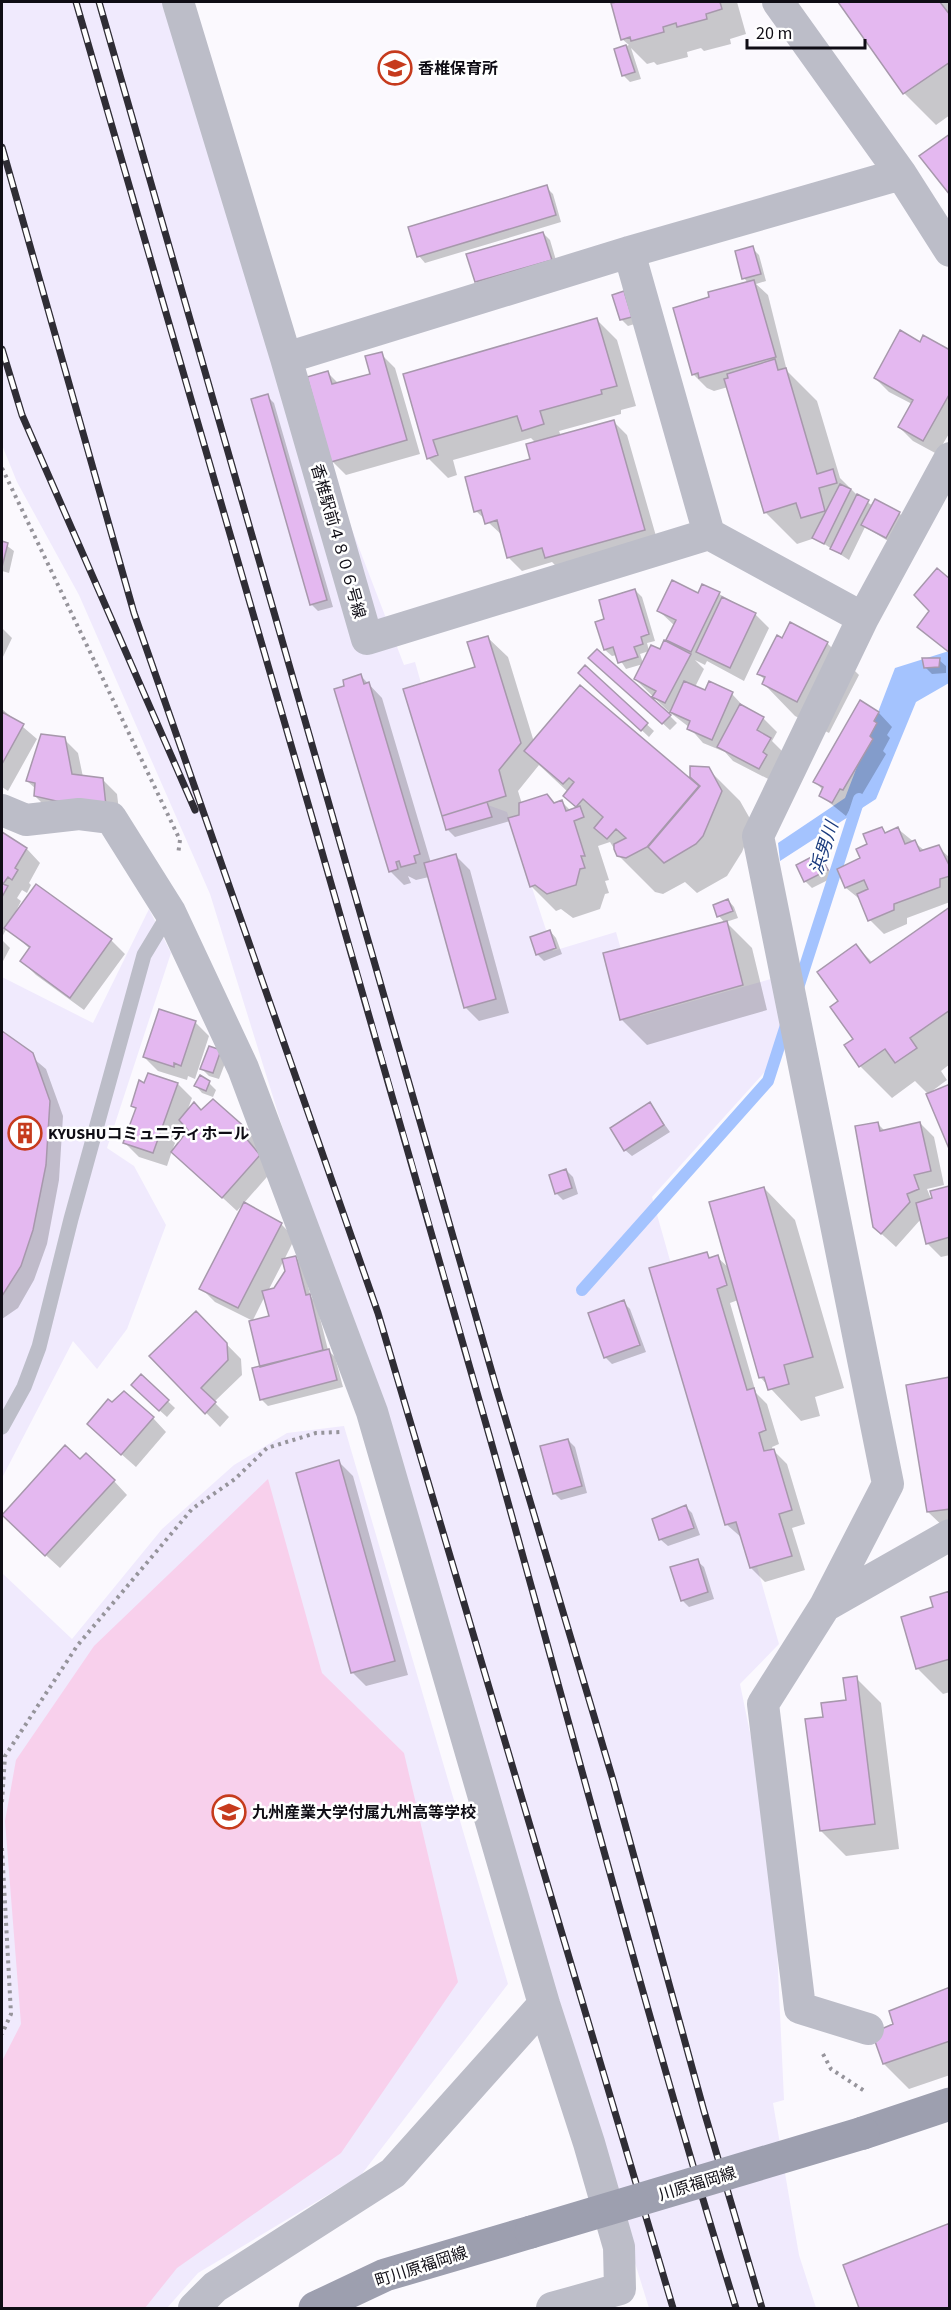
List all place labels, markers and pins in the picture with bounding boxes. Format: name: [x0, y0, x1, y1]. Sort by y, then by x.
school or university icon: 香椎保育所: [377, 50, 413, 86]
place label: 香椎保育所: [418, 58, 498, 80]
building icon: KYUSHUコミュニティホール: [7, 1115, 43, 1151]
place label: KYUSHUコミュニティホール: [48, 1123, 250, 1145]
school or university icon: 九州産業大学付属九州高等学校: [211, 1794, 247, 1830]
place label: 九州産業大学付属九州高等学校: [252, 1802, 476, 1824]

